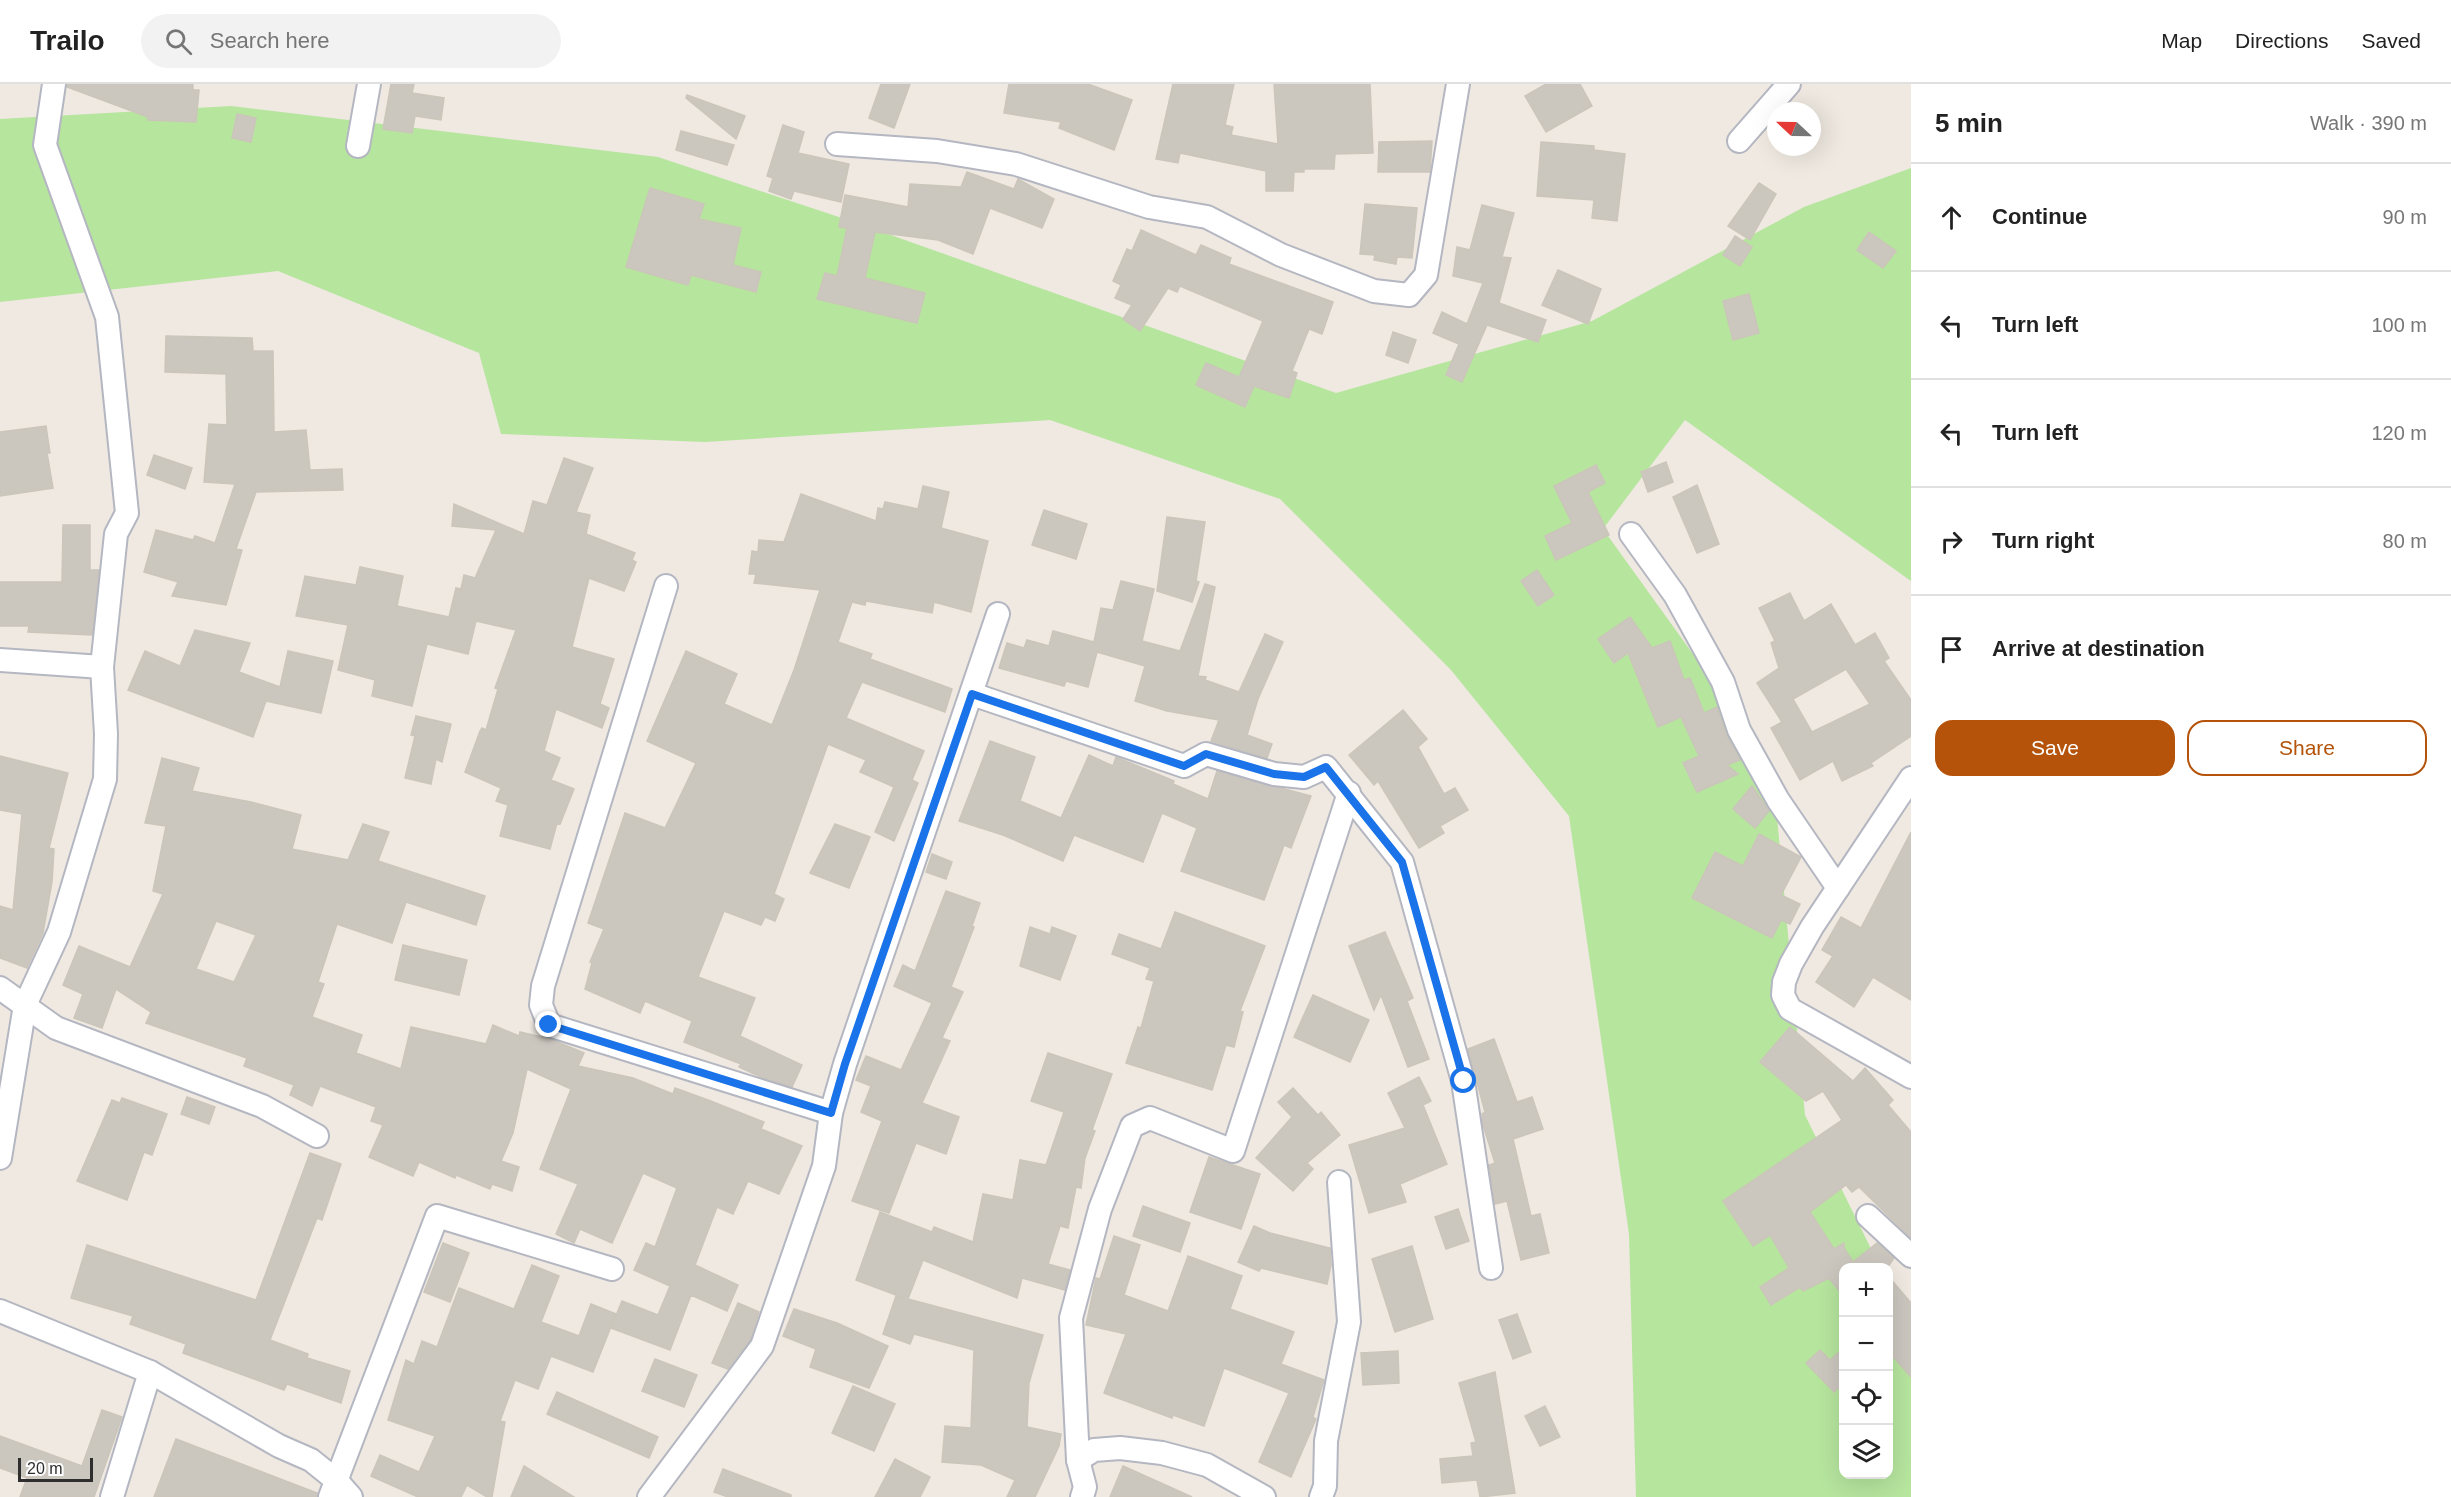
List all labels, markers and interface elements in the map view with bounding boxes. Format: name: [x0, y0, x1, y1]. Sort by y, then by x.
search box: [141, 14, 561, 68]
text: Trailo: [30, 25, 105, 56]
icon: search: [162, 25, 195, 58]
text: Search here: [210, 28, 330, 53]
text: Map: [2161, 29, 2202, 52]
text: Directions: [2235, 29, 2328, 52]
text: Saved: [2361, 29, 2421, 52]
north arrow: [1767, 102, 1821, 156]
text: 5 min: [1935, 108, 2003, 138]
text: Walk · 390 m: [2310, 112, 2427, 134]
icon: ahead: [1935, 201, 1968, 234]
text: Continue: [1992, 204, 2087, 229]
text: 90 m: [2383, 206, 2427, 228]
icon: left: [1935, 309, 1968, 342]
text: Turn left: [1992, 312, 2078, 337]
text: 100 m: [2371, 314, 2427, 336]
icon: left: [1935, 417, 1968, 450]
text: Turn left: [1992, 420, 2078, 445]
text: 120 m: [2371, 422, 2427, 444]
icon: right: [1935, 525, 1968, 558]
text: Turn right: [1992, 528, 2094, 553]
text: 80 m: [2383, 530, 2427, 552]
icon: arrive: [1935, 633, 1968, 666]
text: Arrive at destination: [1992, 636, 2205, 661]
button: Save: [1935, 720, 2175, 776]
button: Share: [2187, 720, 2427, 776]
route end: [535, 1011, 561, 1037]
route start: [1450, 1067, 1476, 1093]
map controls: [1839, 1263, 1893, 1479]
button: +: [1839, 1263, 1893, 1317]
button: −: [1839, 1317, 1893, 1371]
button: locate: [1839, 1371, 1893, 1425]
button: layers: [1839, 1425, 1893, 1479]
scale bar: [18, 1455, 93, 1482]
text: 20 m: [27, 1460, 63, 1477]

